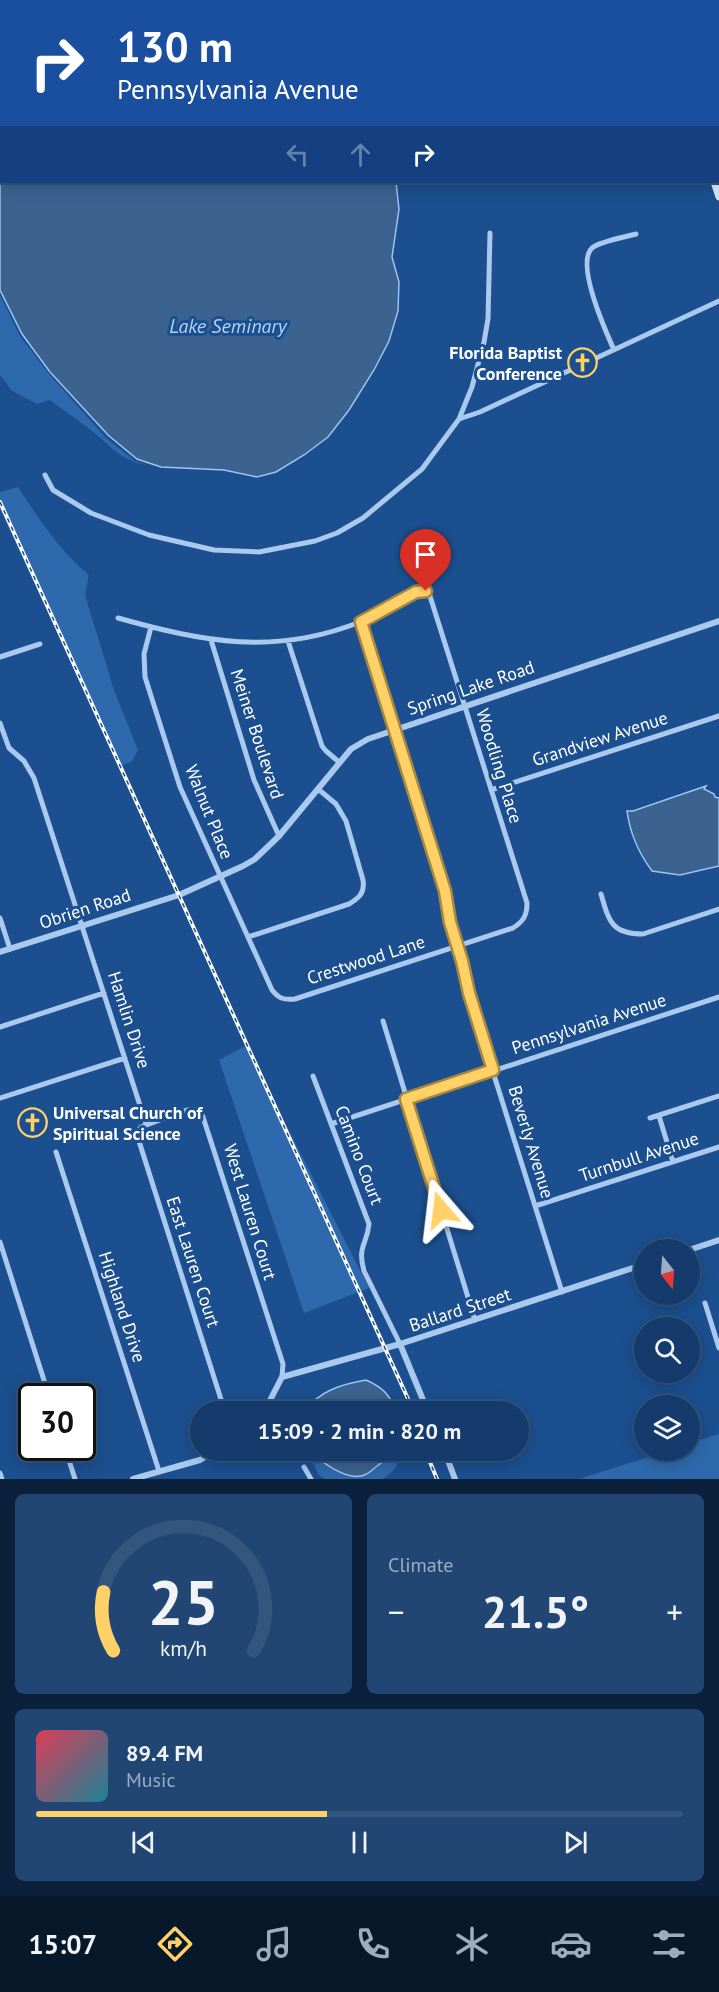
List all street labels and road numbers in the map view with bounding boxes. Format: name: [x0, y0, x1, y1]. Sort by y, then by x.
street label: Spring Lake Road: [404, 655, 537, 720]
street label: Meiner Boulevard: [226, 666, 289, 802]
street label: Woodling Place: [471, 706, 528, 826]
street label: Grandview Avenue: [529, 706, 671, 771]
street label: Walnut Place: [180, 761, 239, 862]
street label: Obrien Road: [36, 883, 134, 934]
street label: Crestwood Lane: [304, 930, 428, 989]
street label: Hamlin Drive: [103, 968, 156, 1071]
street label: Pennsylvania Avenue: [509, 988, 669, 1059]
street label: Beverly Avenue: [503, 1083, 559, 1201]
street label: Camino Court: [330, 1102, 389, 1208]
street label: Turnbull Avenue: [576, 1126, 701, 1187]
street label: West Lauren Court: [219, 1141, 282, 1283]
street label: East Lauren Court: [161, 1193, 225, 1330]
street label: Highland Drive: [94, 1248, 151, 1365]
street label: Ballard Street: [406, 1282, 514, 1337]

